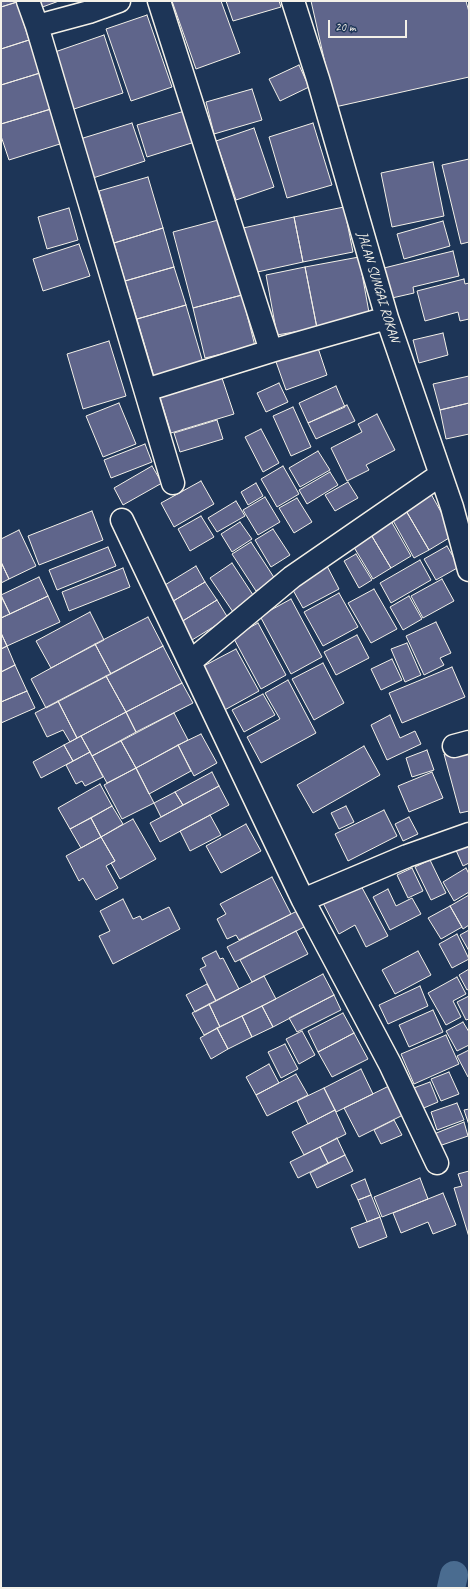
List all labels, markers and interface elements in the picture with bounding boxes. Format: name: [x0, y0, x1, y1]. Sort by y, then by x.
scale bar: [330, 12, 409, 38]
text: 20 m: [335, 19, 355, 35]
street label: JALAN SUNGAI ROKAN: [353, 229, 403, 345]

